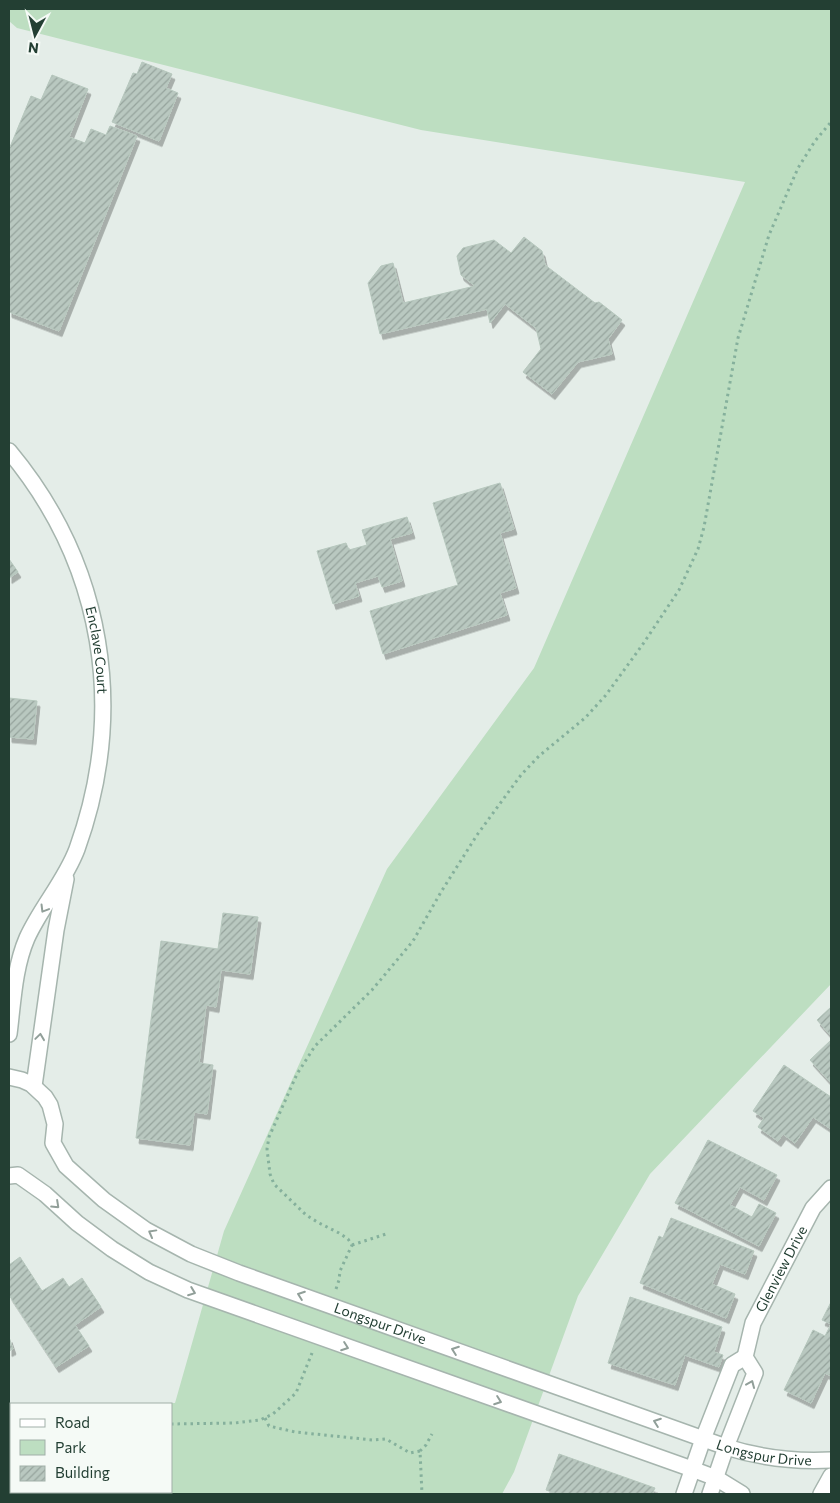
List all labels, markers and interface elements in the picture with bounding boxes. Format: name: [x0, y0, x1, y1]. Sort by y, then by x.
north arrow: [10, 10, 60, 60]
text: N: [27, 39, 40, 57]
street label: Enclave Court: [82, 604, 112, 694]
one-way arrow: [40, 904, 50, 913]
one-way arrow: [35, 1033, 45, 1042]
one-way arrow: [51, 1199, 60, 1208]
street label: Glenview Drive: [751, 1223, 810, 1315]
one-way arrow: [148, 1229, 157, 1239]
one-way arrow: [187, 1286, 196, 1296]
one-way arrow: [298, 1291, 306, 1301]
street label: Longspur Drive: [332, 1299, 429, 1347]
one-way arrow: [341, 1341, 349, 1351]
one-way arrow: [451, 1346, 459, 1356]
one-way arrow: [744, 1380, 755, 1389]
one-way arrow: [494, 1395, 502, 1405]
legend: [10, 1403, 172, 1493]
text: Road: [55, 1413, 90, 1431]
one-way arrow: [653, 1418, 662, 1428]
street label: Longspur Drive: [714, 1435, 812, 1469]
text: Park: [55, 1438, 86, 1456]
text: Building: [55, 1463, 110, 1481]

